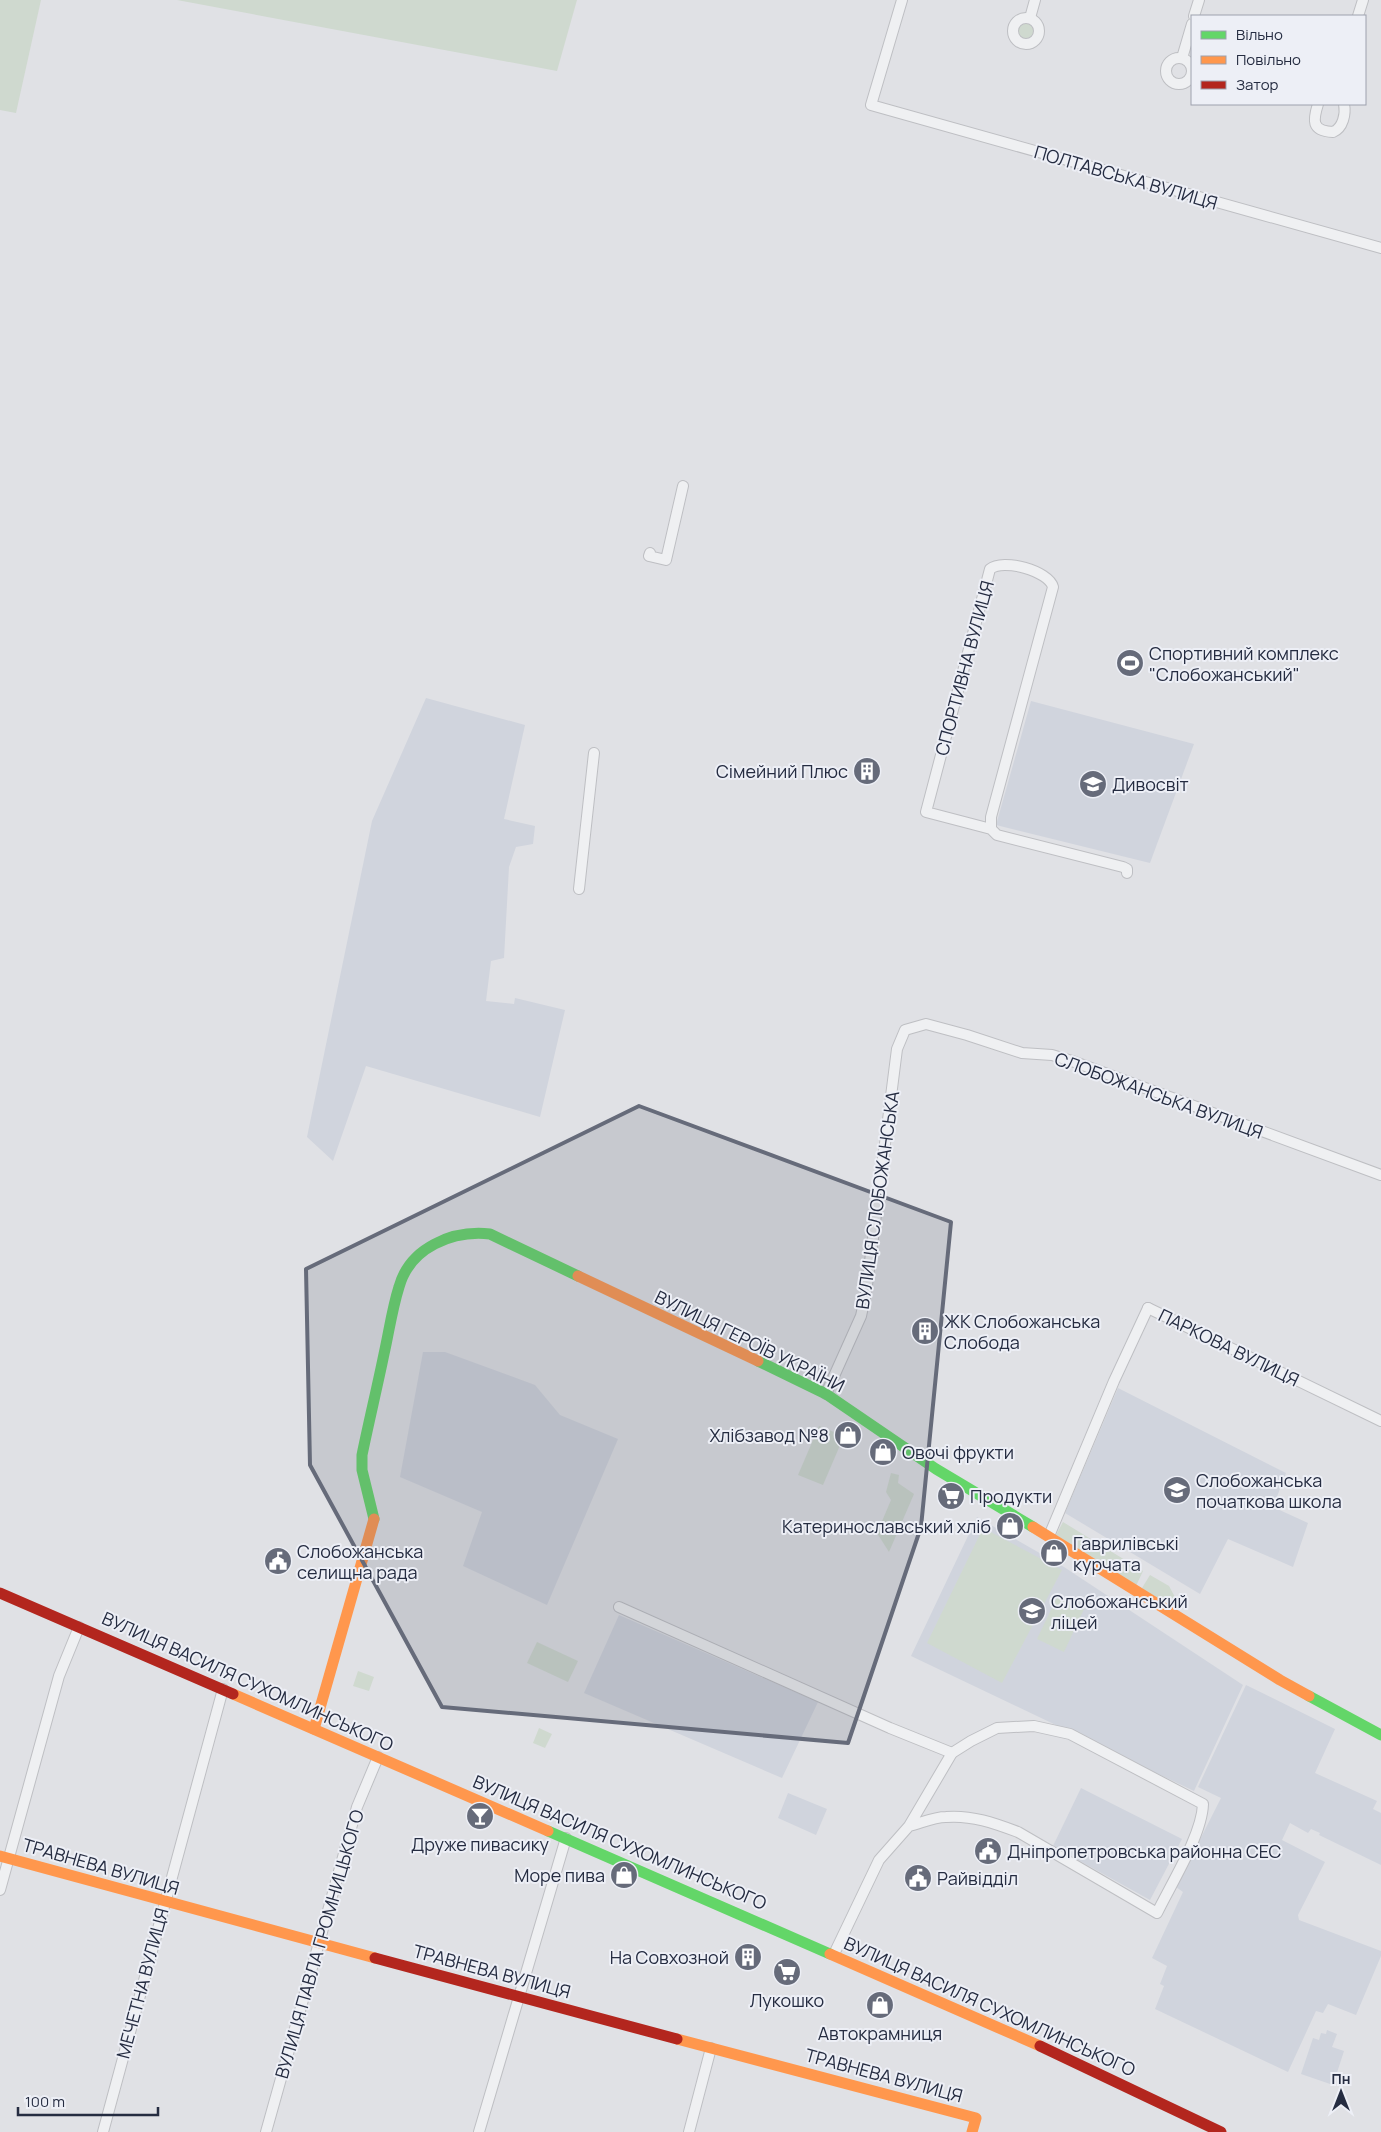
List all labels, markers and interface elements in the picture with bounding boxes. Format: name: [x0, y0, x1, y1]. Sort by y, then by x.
legend: [1191, 15, 1366, 105]
text: Вільно: [1236, 24, 1283, 45]
text: Повільно: [1236, 49, 1301, 70]
text: Затор: [1236, 74, 1279, 95]
street label: ПОЛТАВСЬКА ВУЛИЦЯ: [1032, 139, 1220, 215]
street label: СПОРТИВНА ВУЛИЦЯ: [929, 578, 999, 758]
place label: Спортивний комплекс "Слобожанський": [1149, 641, 1339, 686]
sports icon: Спортивний комплекс "Слобожанський": [1115, 648, 1145, 678]
building icon: Сімейний Плюс: [852, 756, 882, 786]
place label: Сімейний Плюс: [716, 759, 848, 783]
school or university icon: Дивосвіт: [1078, 769, 1108, 799]
place label: Дивосвіт: [1112, 772, 1189, 796]
street label: СЛОБОЖАНСЬКА ВУЛИЦЯ: [1051, 1046, 1267, 1144]
street label: ВУЛИЦЯ СЛОБОЖАНСЬКА: [850, 1089, 904, 1311]
street label: ВУЛИЦЯ ГЕРОЇВ УКРАЇНИ: [651, 1285, 849, 1397]
street label: ПАРКОВА ВУЛИЦЯ: [1155, 1303, 1303, 1391]
place label: ЖК Слобожанська Слобода: [944, 1309, 1100, 1354]
building icon: ЖК Слобожанська Слобода: [910, 1316, 940, 1346]
shop icon: Хлібзавод №8: [833, 1420, 863, 1450]
place label: Хлібзавод №8: [709, 1423, 829, 1447]
shop icon: Овочі фрукти: [868, 1437, 898, 1467]
place label: Овочі фрукти: [902, 1440, 1014, 1464]
place label: Cлобожанська початкова школа: [1196, 1468, 1342, 1513]
school or university icon: Cлобожанська початкова школа: [1162, 1475, 1192, 1505]
supermarket icon: Продукти: [936, 1481, 966, 1511]
place label: Продукти: [970, 1484, 1052, 1508]
shop icon: Катеринославський хліб: [995, 1511, 1025, 1541]
place label: Катеринославський хліб: [782, 1514, 991, 1538]
place label: Гаврилівські курчата: [1073, 1531, 1179, 1576]
shop icon: Гаврилівські курчата: [1039, 1538, 1069, 1568]
place label: Слобожанська селищна рада: [297, 1539, 423, 1584]
public building icon: Слобожанська селищна рада: [263, 1546, 293, 1576]
place label: Слобожанський ліцей: [1051, 1589, 1188, 1634]
school or university icon: Слобожанський ліцей: [1017, 1596, 1047, 1626]
street label: ВУЛИЦЯ ВАСИЛЯ СУХОМЛИНСЬКОГО: [99, 1606, 397, 1756]
street label: ВУЛИЦЯ ВАСИЛЯ СУХОМЛИНСЬКОГО: [470, 1769, 770, 1915]
bar icon: Друже пивасику: [465, 1801, 495, 1831]
street label: ВУЛИЦЯ ПАВЛА ГРОМНИЦЬКОГО: [269, 1807, 369, 2081]
street label: ТРАВНЕВА ВУЛИЦЯ: [20, 1832, 182, 1900]
place label: Друже пивасику: [411, 1832, 550, 1856]
public building icon: Дніпропетровська районна СЕС: [973, 1836, 1003, 1866]
place label: Дніпропетровська районна СЕС: [1007, 1839, 1281, 1863]
shop icon: Море пива: [609, 1860, 639, 1890]
place label: Море пива: [514, 1863, 605, 1887]
public building icon: Райвідділ: [903, 1863, 933, 1893]
place label: Райвідділ: [937, 1866, 1018, 1890]
street label: МЕЧЕТНА ВУЛИЦЯ: [110, 1905, 174, 2061]
street label: ВУЛИЦЯ ВАСИЛЯ СУХОМЛИНСЬКОГО: [841, 1931, 1139, 2081]
street label: ТРАВНЕВА ВУЛИЦЯ: [411, 1938, 573, 2004]
building icon: На Совхозной: [733, 1942, 763, 1972]
place label: На Совхозной: [610, 1945, 729, 1969]
supermarket icon: Лукошко: [772, 1957, 802, 1987]
place label: Лукошко: [750, 1988, 824, 2012]
shop icon: Автокрамниця: [865, 1990, 895, 2020]
place label: Автокрамниця: [818, 2021, 942, 2045]
street label: ТРАВНЕВА ВУЛИЦЯ: [803, 2042, 965, 2108]
north arrow: [1316, 2067, 1366, 2117]
text: Пн: [1332, 2069, 1350, 2088]
scale bar: [18, 2084, 158, 2116]
text: 100 m: [25, 2091, 65, 2112]

